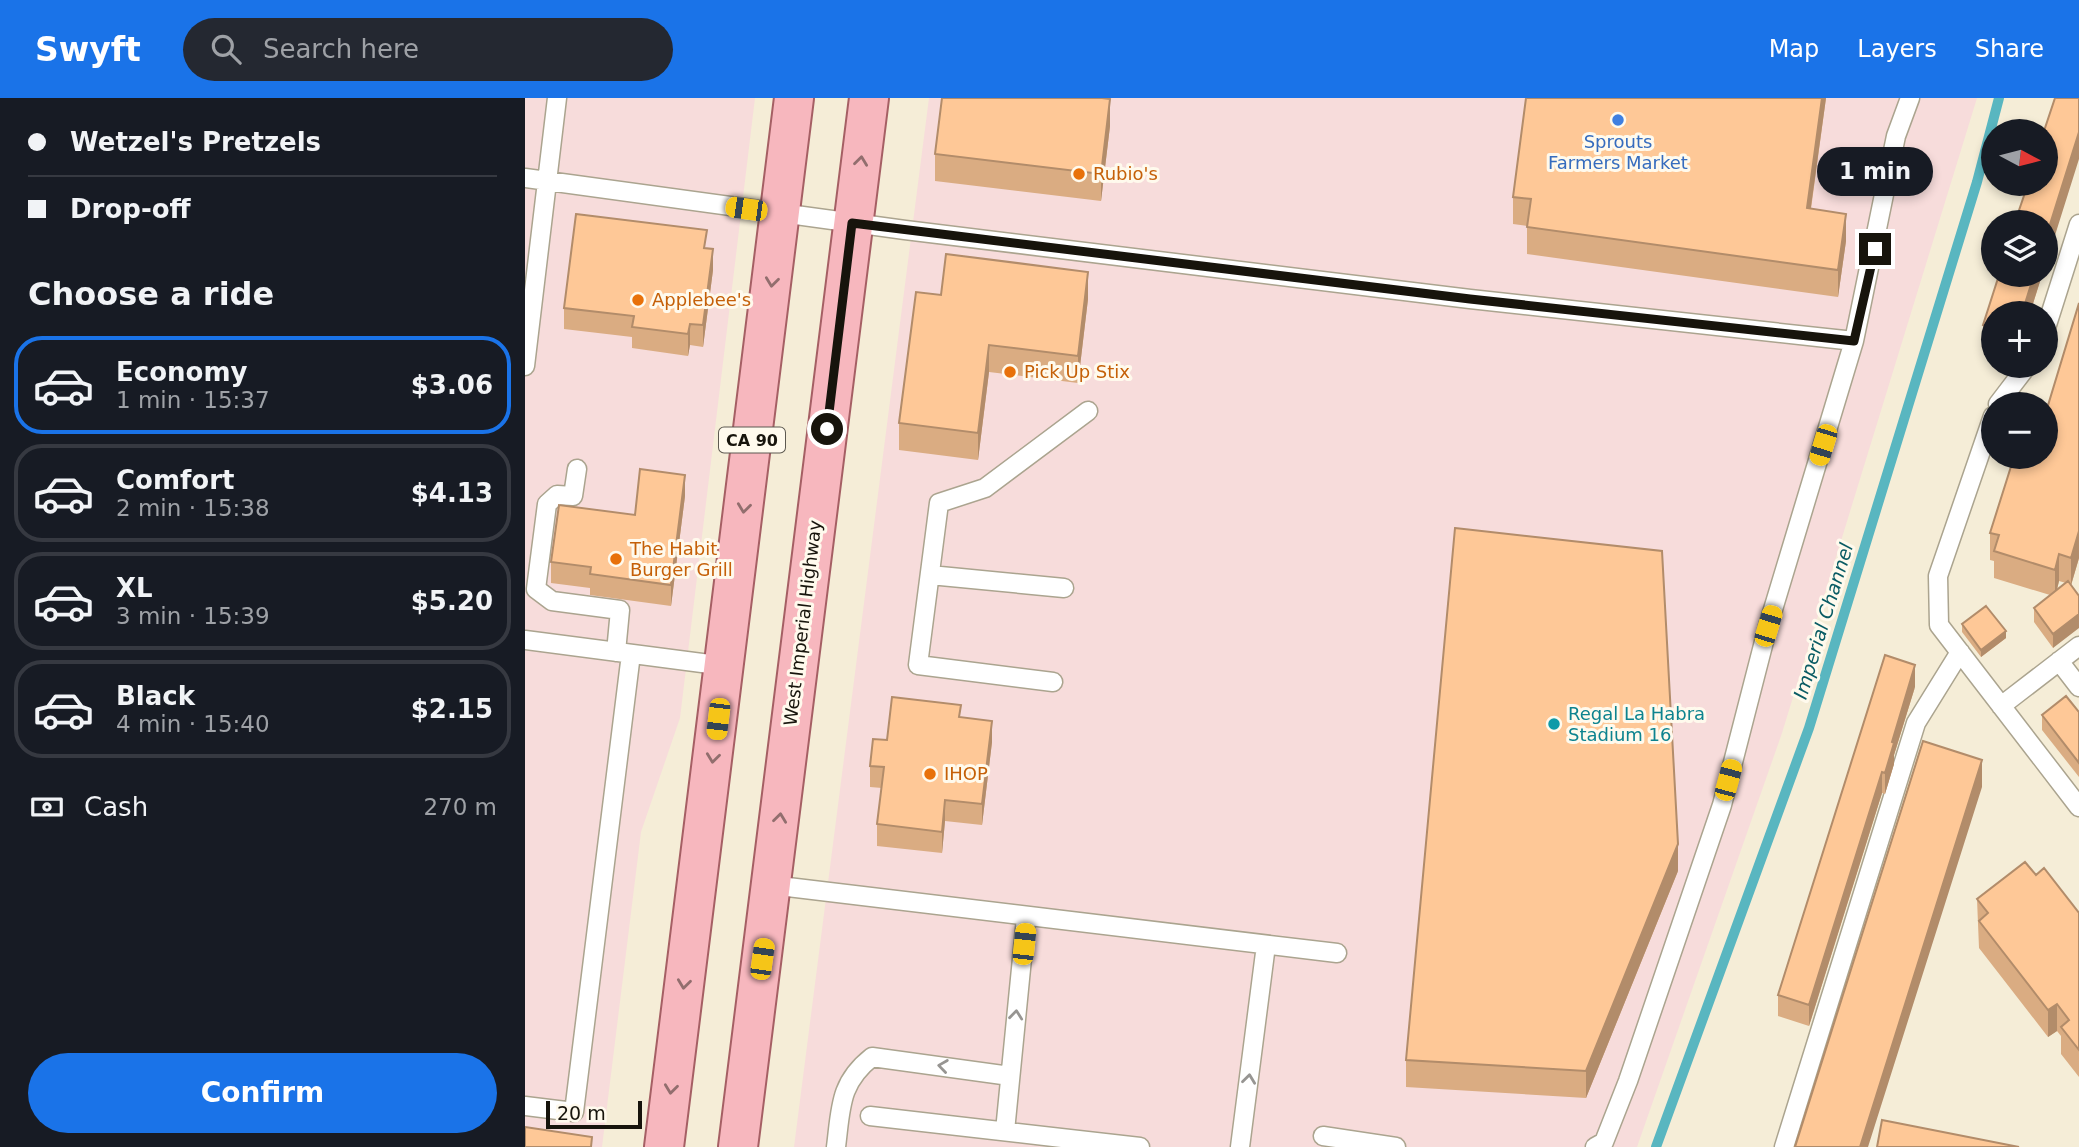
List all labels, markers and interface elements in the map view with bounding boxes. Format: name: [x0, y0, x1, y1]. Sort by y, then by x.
search box: [183, 18, 673, 81]
text: Swyft: [35, 30, 141, 69]
icon: search: [207, 30, 245, 68]
text: Search here: [263, 34, 419, 64]
text: Map: [1769, 35, 1819, 63]
text: Layers: [1857, 35, 1937, 63]
text: Share: [1975, 35, 2044, 63]
marker: Sprouts Farmers Market: [1610, 112, 1626, 128]
north arrow: [1981, 119, 2058, 196]
map controls: [1981, 119, 2058, 469]
text: Wetzel's Pretzels: [70, 127, 321, 157]
place label: Sprouts Farmers Market: [1548, 131, 1688, 173]
callout: 1 min: [1817, 148, 1933, 197]
one-way arrow: [853, 155, 868, 167]
text: 1 min: [1839, 158, 1911, 184]
place label: Rubio's: [1093, 163, 1158, 184]
marker: Rubio's: [1071, 166, 1087, 182]
text: Drop-off: [70, 194, 191, 224]
car: [724, 196, 769, 222]
button: layers: [1981, 210, 2058, 287]
route end: [1859, 233, 1891, 265]
text: Choose a ride: [28, 275, 274, 313]
one-way arrow: [764, 276, 779, 288]
place label: Applebee's: [652, 289, 751, 310]
marker: Applebee's: [630, 292, 646, 308]
button: +: [1981, 301, 2058, 378]
icon: car: [32, 354, 95, 417]
text: Economy: [116, 357, 247, 387]
place label: Pick Up Stix: [1024, 361, 1130, 382]
marker: Pick Up Stix: [1002, 364, 1018, 380]
text: $3.06: [411, 370, 493, 400]
text: 1 min · 15:37: [116, 387, 270, 413]
button: −: [1981, 392, 2058, 469]
route start: [811, 413, 843, 445]
car: [1807, 422, 1840, 468]
road number: CA 90: [719, 428, 785, 452]
icon: car: [32, 462, 95, 525]
text: Comfort: [116, 465, 234, 495]
text: $4.13: [411, 478, 493, 508]
text: 2 min · 15:38: [116, 495, 270, 521]
one-way arrow: [737, 502, 752, 514]
street label: West Imperial Highway: [779, 518, 826, 727]
place label: The Habit Burger Grill: [629, 538, 733, 580]
water label: Imperial Channel: [1789, 540, 1857, 702]
marker: The Habit Burger Grill: [608, 551, 624, 567]
icon: car: [32, 570, 95, 633]
text: XL: [116, 573, 153, 603]
text: $5.20: [411, 586, 493, 616]
text: 3 min · 15:39: [116, 603, 270, 629]
car: [1752, 603, 1785, 649]
icon: car: [32, 678, 95, 741]
text: Black: [116, 681, 195, 711]
text: $2.15: [411, 694, 493, 724]
car: [706, 697, 731, 741]
place label: Regal La Habra Stadium 16: [1568, 703, 1705, 745]
text: 4 min · 15:40: [116, 711, 270, 737]
marker: Regal La Habra Stadium 16: [1546, 716, 1562, 732]
one-way arrow: [706, 753, 721, 764]
car: [1713, 757, 1744, 803]
place label: IHOP: [944, 763, 988, 784]
marker: IHOP: [922, 766, 938, 782]
icon: cash: [28, 788, 66, 826]
text: Cash: [84, 792, 148, 822]
text: 270 m: [423, 794, 497, 820]
one-way arrow: [772, 812, 787, 824]
car: [1012, 922, 1037, 966]
car: [749, 937, 776, 981]
one-way arrow: [677, 978, 692, 990]
one-way arrow: [1009, 1009, 1024, 1021]
button: Confirm: [28, 1053, 497, 1133]
one-way arrow: [937, 1059, 948, 1074]
one-way arrow: [1241, 1073, 1256, 1085]
one-way arrow: [663, 1083, 678, 1095]
scale bar: [546, 1098, 642, 1130]
text: 20 m: [557, 1102, 606, 1124]

